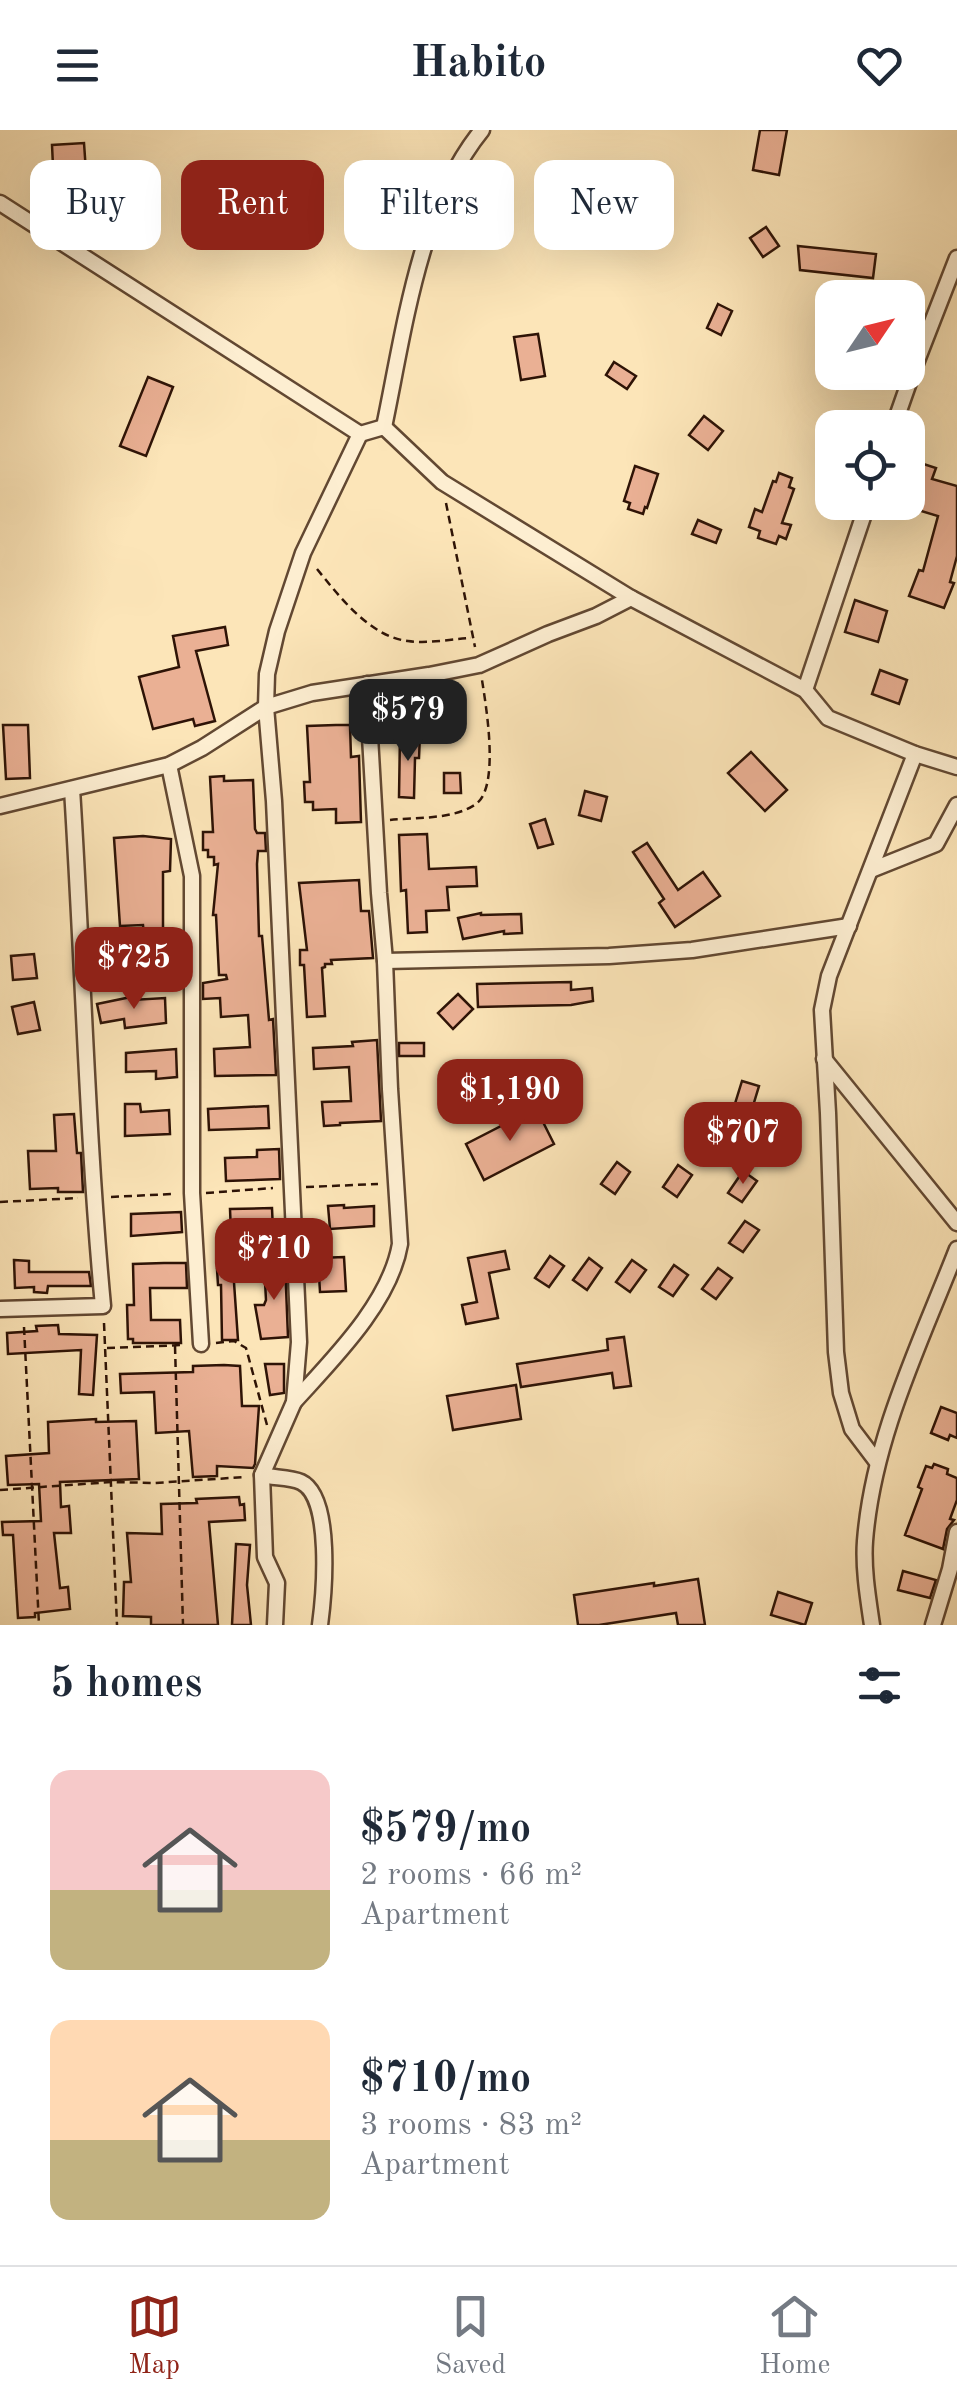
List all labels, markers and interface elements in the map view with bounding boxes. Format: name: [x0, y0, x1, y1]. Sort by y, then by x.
icon: menu: [50, 38, 105, 93]
icon: heart: [852, 38, 907, 93]
text: Habito: [410, 42, 547, 87]
chip: Buy: [30, 160, 161, 250]
chip: Rent: [181, 160, 324, 250]
chip: Filters: [344, 160, 514, 250]
chip: New: [534, 160, 674, 250]
north arrow: [815, 280, 925, 390]
map controls: [815, 280, 925, 520]
button: locate: [815, 410, 925, 520]
pin: $579: [349, 679, 467, 764]
text: $579: [371, 695, 445, 727]
pin: $725: [75, 927, 193, 1012]
text: $725: [97, 943, 171, 975]
pin: $1,190: [429, 1059, 591, 1144]
text: $1,190: [459, 1075, 561, 1107]
pin: $707: [684, 1102, 802, 1187]
text: $707: [706, 1118, 780, 1150]
pin: $710: [215, 1218, 333, 1303]
text: $710: [237, 1234, 311, 1266]
icon: filters: [852, 1658, 907, 1713]
text: 5 homes: [50, 1664, 202, 1706]
text: $579/mo: [360, 1809, 531, 1851]
icon: home: [130, 1810, 250, 1930]
text: 2 rooms · 66 m²: [360, 1860, 582, 1892]
text: Apartment: [360, 1900, 510, 1932]
text: $710/mo: [360, 2059, 531, 2101]
icon: home: [130, 2060, 250, 2180]
text: 3 rooms · 83 m²: [360, 2110, 582, 2142]
text: Apartment: [360, 2150, 510, 2182]
tab: Map: [127, 2289, 182, 2384]
tab: Saved: [435, 2289, 506, 2384]
tab: Home: [759, 2289, 830, 2384]

